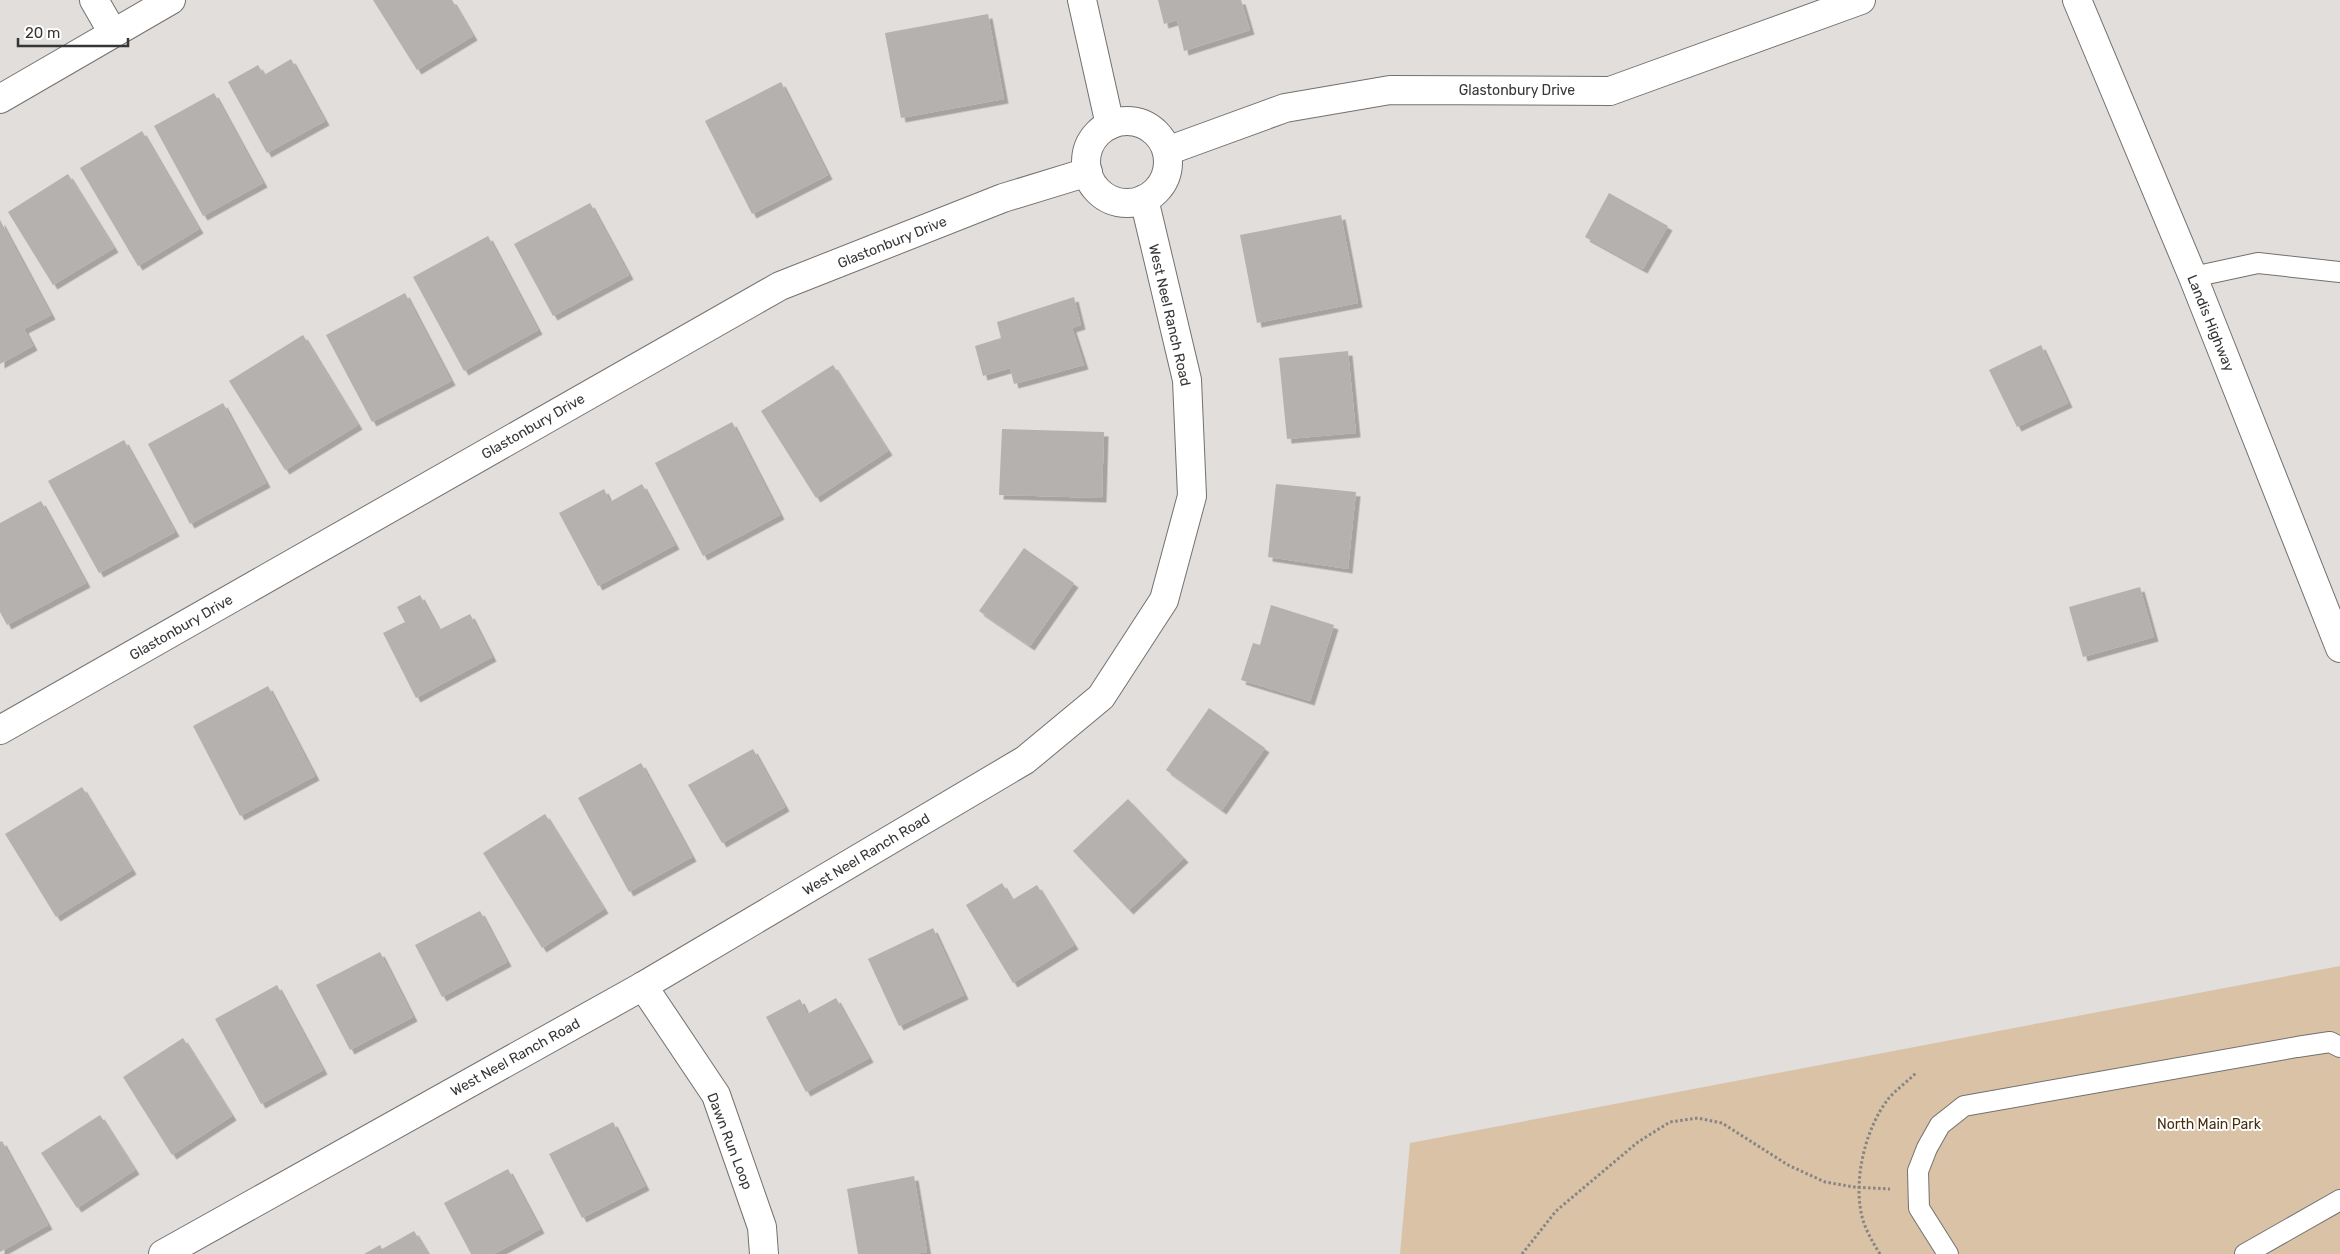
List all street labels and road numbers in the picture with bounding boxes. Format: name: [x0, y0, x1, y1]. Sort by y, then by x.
street label: Glastonbury Drive: [1459, 82, 1575, 99]
street label: Glastonbury Drive: [835, 213, 949, 272]
street label: West Neel Ranch Road: [1145, 242, 1194, 388]
street label: Landis Highway: [2183, 272, 2238, 374]
street label: Glastonbury Drive: [479, 390, 588, 463]
street label: Glastonbury Drive: [127, 591, 236, 664]
street label: West Neel Ranch Road: [800, 810, 933, 899]
street label: West Neel Ranch Road: [448, 1015, 583, 1100]
street label: Dawn Run Loop: [703, 1090, 756, 1192]

